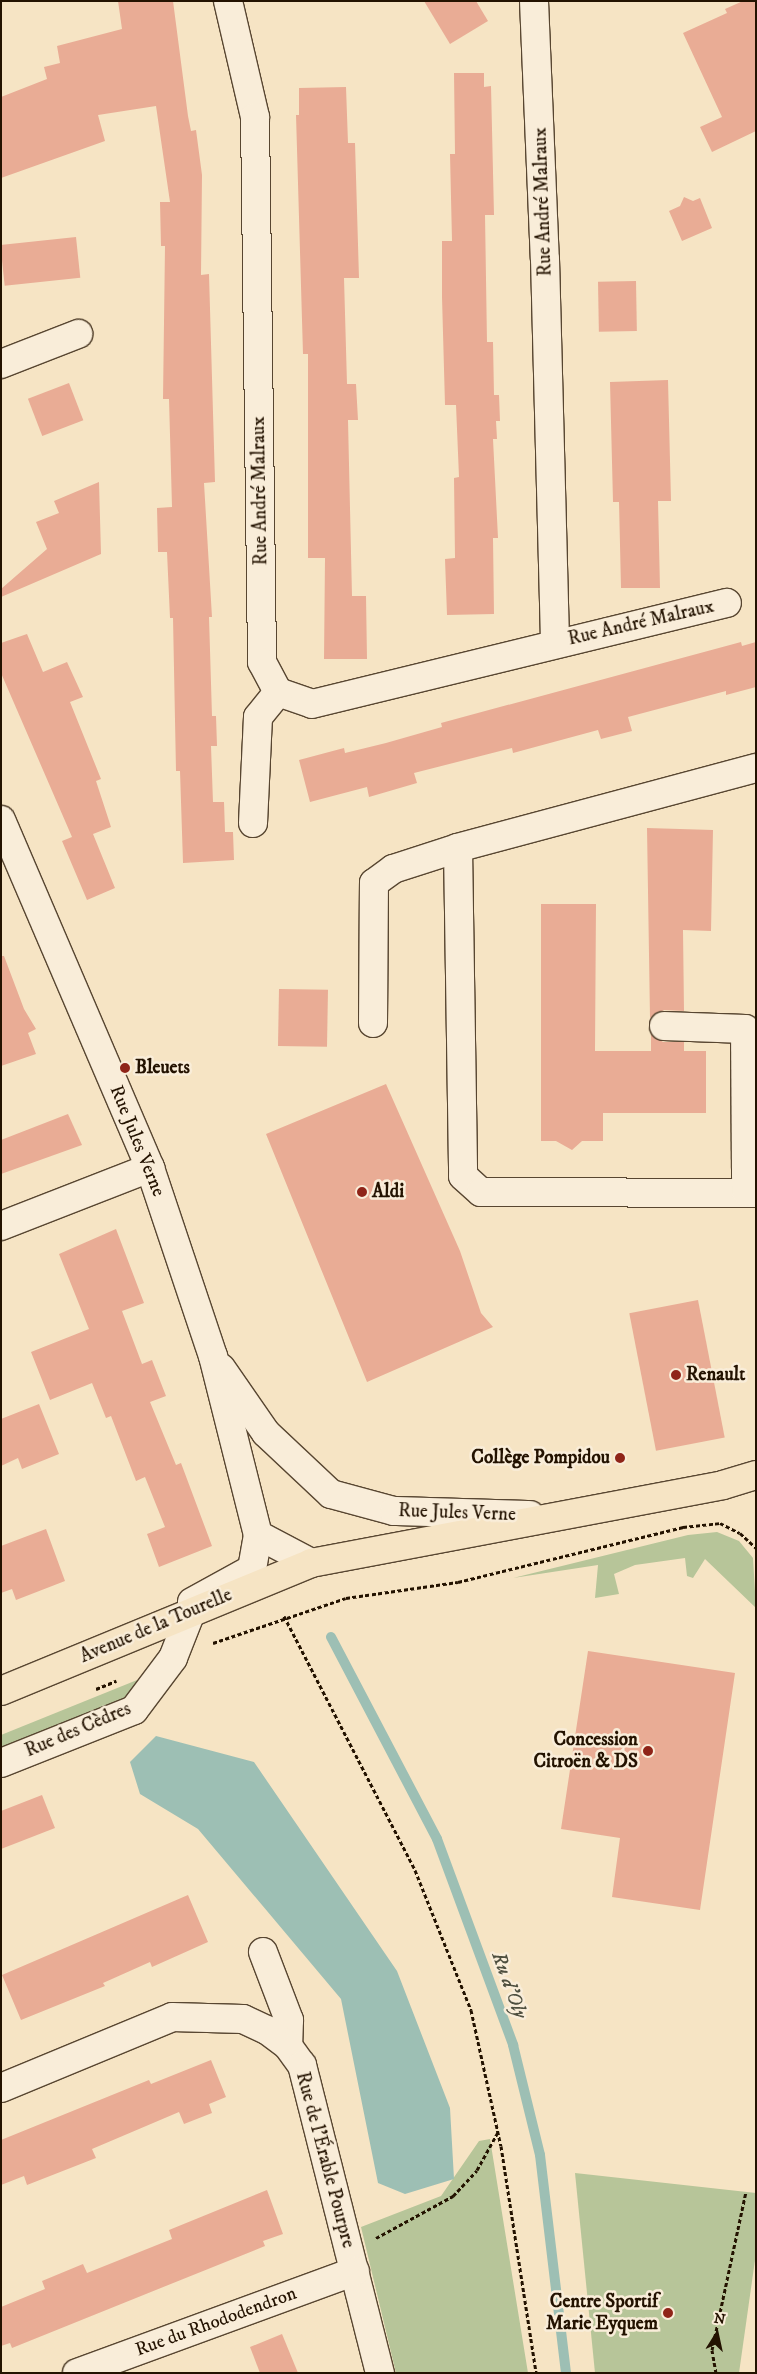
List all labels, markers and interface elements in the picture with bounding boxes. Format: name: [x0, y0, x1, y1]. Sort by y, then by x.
street label: Rue André Malraux: [529, 127, 557, 277]
street label: Rue André Malraux: [247, 416, 273, 566]
street label: Rue André Malraux: [566, 595, 716, 651]
place label: Bleuets: [135, 1057, 190, 1079]
marker: Bleuets: [119, 1062, 131, 1074]
street label: Rue Jules Verne: [104, 1082, 170, 1200]
place label: Aldi: [372, 1181, 404, 1203]
marker: Aldi: [356, 1186, 368, 1198]
place label: Renault: [686, 1364, 745, 1386]
marker: Renault: [670, 1369, 682, 1381]
place label: Collège Pompidou: [471, 1447, 610, 1469]
marker: Collège Pompidou: [614, 1452, 626, 1464]
street label: Rue Jules Verne: [398, 1500, 516, 1526]
street label: Avenue de la Tourelle: [76, 1584, 236, 1668]
street label: Rue des Cèdres: [22, 1697, 134, 1763]
place label: Concession Citroën & DS: [534, 1729, 638, 1773]
marker: Concession Citroën & DS: [642, 1745, 654, 1757]
water label: Ru d'Oly: [486, 1948, 532, 2022]
street label: Rue de l'Érable Pourpre: [291, 2069, 359, 2251]
street label: Rue du Rhododendron: [132, 2282, 300, 2362]
place label: Centre Sportif Marie Eyquem: [546, 2291, 658, 2335]
marker: Centre Sportif Marie Eyquem: [662, 2307, 674, 2319]
north arrow: [692, 2309, 742, 2359]
text: N: [712, 2309, 727, 2329]

